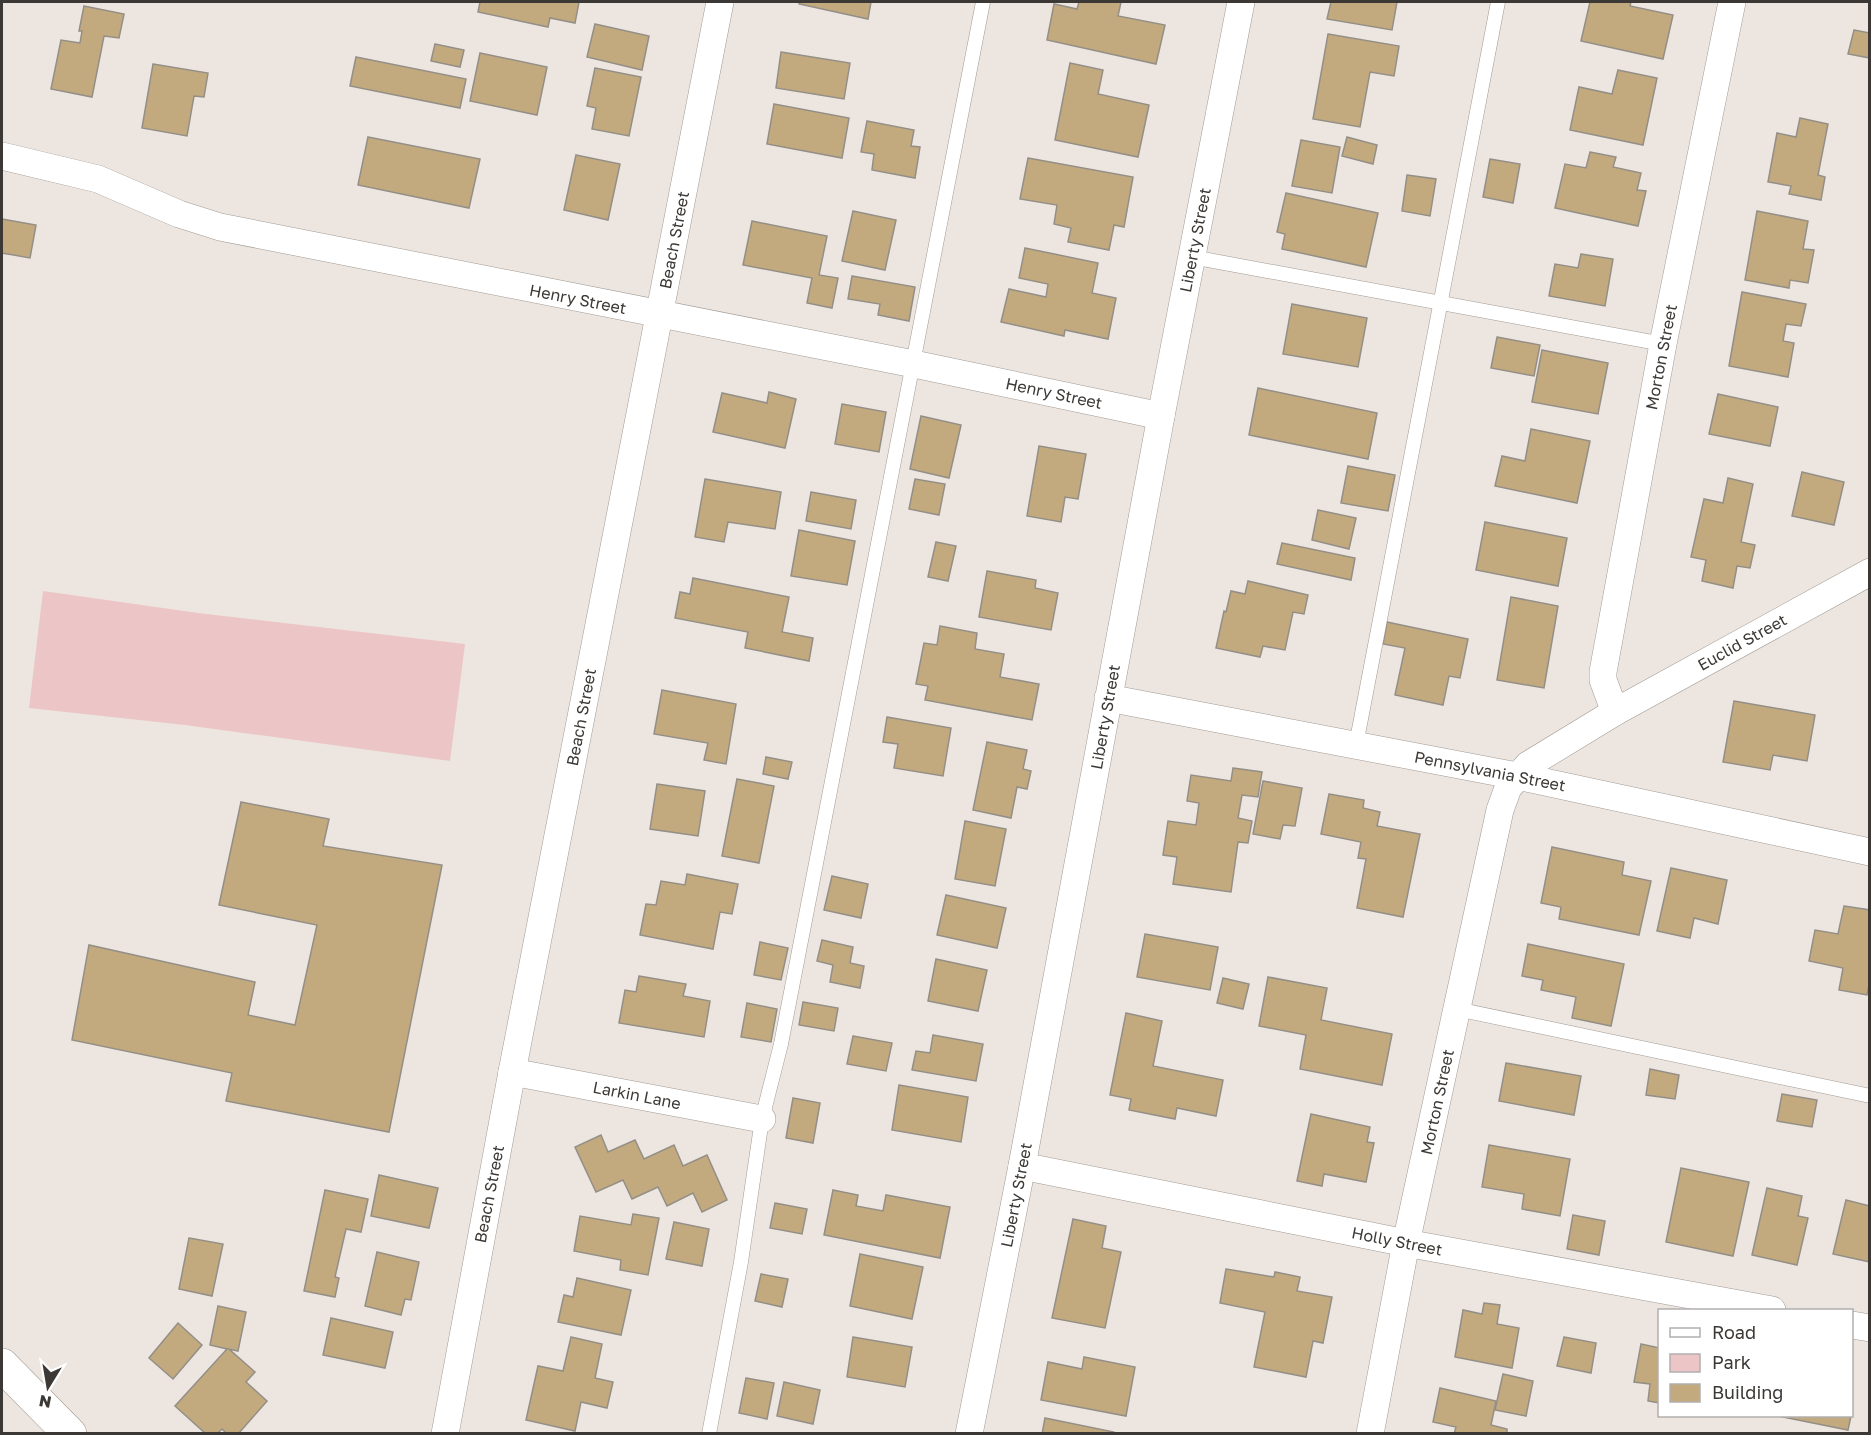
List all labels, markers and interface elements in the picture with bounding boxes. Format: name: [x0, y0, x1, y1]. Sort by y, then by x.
street label: Liberty Street: [1175, 186, 1215, 294]
street label: Beach Street: [655, 190, 693, 290]
street label: Henry Street: [528, 280, 628, 318]
street label: Morton Street: [1641, 303, 1681, 411]
street label: Henry Street: [1004, 373, 1104, 413]
street label: Euclid Street: [1694, 609, 1790, 675]
street label: Liberty Street: [1086, 663, 1124, 771]
street label: Beach Street: [562, 667, 600, 767]
street label: Pennsylvania Street: [1413, 747, 1567, 795]
street label: Morton Street: [1416, 1048, 1458, 1156]
street label: Larkin Lane: [591, 1077, 683, 1113]
street label: Liberty Street: [996, 1141, 1036, 1249]
street label: Beach Street: [470, 1144, 508, 1244]
street label: Holly Street: [1350, 1222, 1444, 1260]
legend: [1658, 1309, 1853, 1417]
text: Road: [1712, 1321, 1756, 1343]
text: Park: [1712, 1351, 1751, 1373]
north arrow: [18, 1357, 78, 1417]
text: Building: [1712, 1381, 1783, 1403]
text: N: [37, 1391, 53, 1413]

